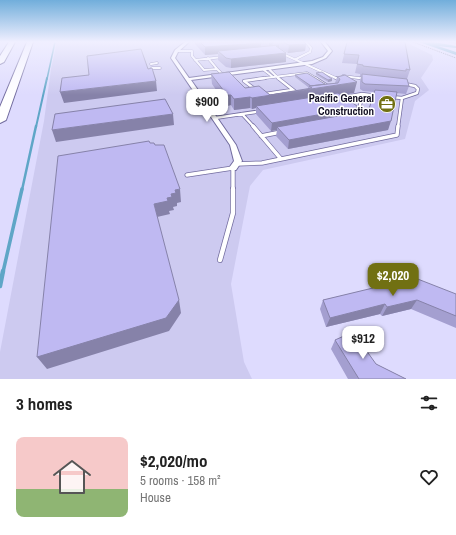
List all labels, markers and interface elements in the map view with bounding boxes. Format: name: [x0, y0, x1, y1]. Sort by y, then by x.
pin: $900: [183, 89, 231, 123]
place label: Pacific General Construction: [309, 91, 374, 118]
text: $900: [195, 93, 219, 110]
office icon: Pacific General Construction: [377, 94, 397, 114]
pin: $2,020: [360, 263, 426, 297]
text: $2,020: [377, 267, 409, 284]
pin: $912: [339, 326, 387, 360]
text: $912: [351, 330, 375, 347]
text: 3 homes: [16, 392, 73, 415]
icon: filters: [418, 392, 440, 414]
text: $2,020/mo: [140, 449, 207, 472]
icon: home: [48, 453, 96, 501]
icon: heart: [418, 466, 440, 488]
text: 5 rooms · 158 m²: [140, 472, 221, 489]
text: House: [140, 489, 171, 506]

